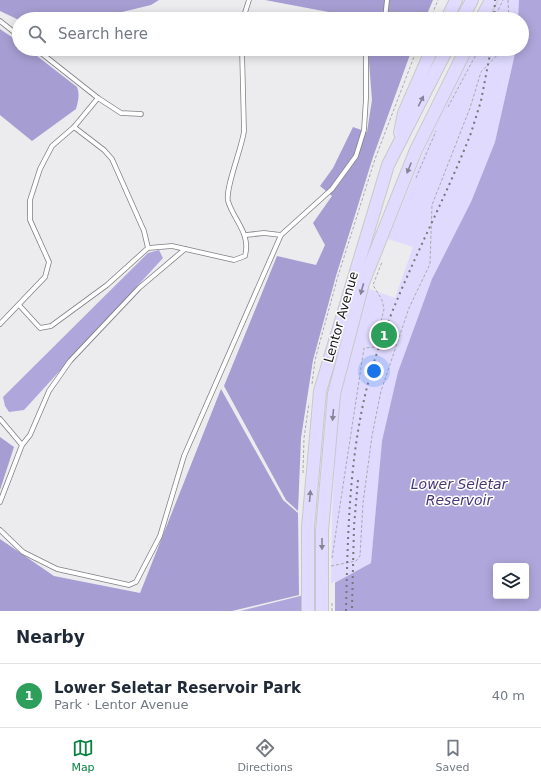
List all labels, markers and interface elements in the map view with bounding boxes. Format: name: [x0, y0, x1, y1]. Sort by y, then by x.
search box: [12, 12, 529, 56]
icon: search: [26, 23, 48, 45]
text: Search here: [58, 25, 148, 43]
one-way arrow: [418, 95, 424, 107]
one-way arrow: [406, 162, 412, 174]
street label: Lentor Avenue: [321, 270, 361, 364]
one-way arrow: [359, 283, 365, 295]
pin: 1: [371, 320, 397, 350]
your location: [364, 361, 384, 381]
one-way arrow: [329, 409, 336, 421]
water label: Lower Seletar Reservoir: [411, 476, 508, 508]
one-way arrow: [307, 490, 314, 502]
one-way arrow: [319, 538, 325, 551]
map controls: [493, 563, 529, 599]
button: layers: [493, 563, 529, 599]
text: Nearby: [16, 627, 85, 647]
text: Lower Seletar Reservoir Park: [54, 679, 301, 697]
text: 1: [24, 688, 34, 703]
text: 40 m: [492, 688, 525, 703]
text: Park · Lentor Avenue: [54, 697, 189, 712]
tab: Map: [71, 737, 95, 774]
tab: Directions: [237, 737, 293, 774]
tab: Saved: [436, 737, 470, 774]

